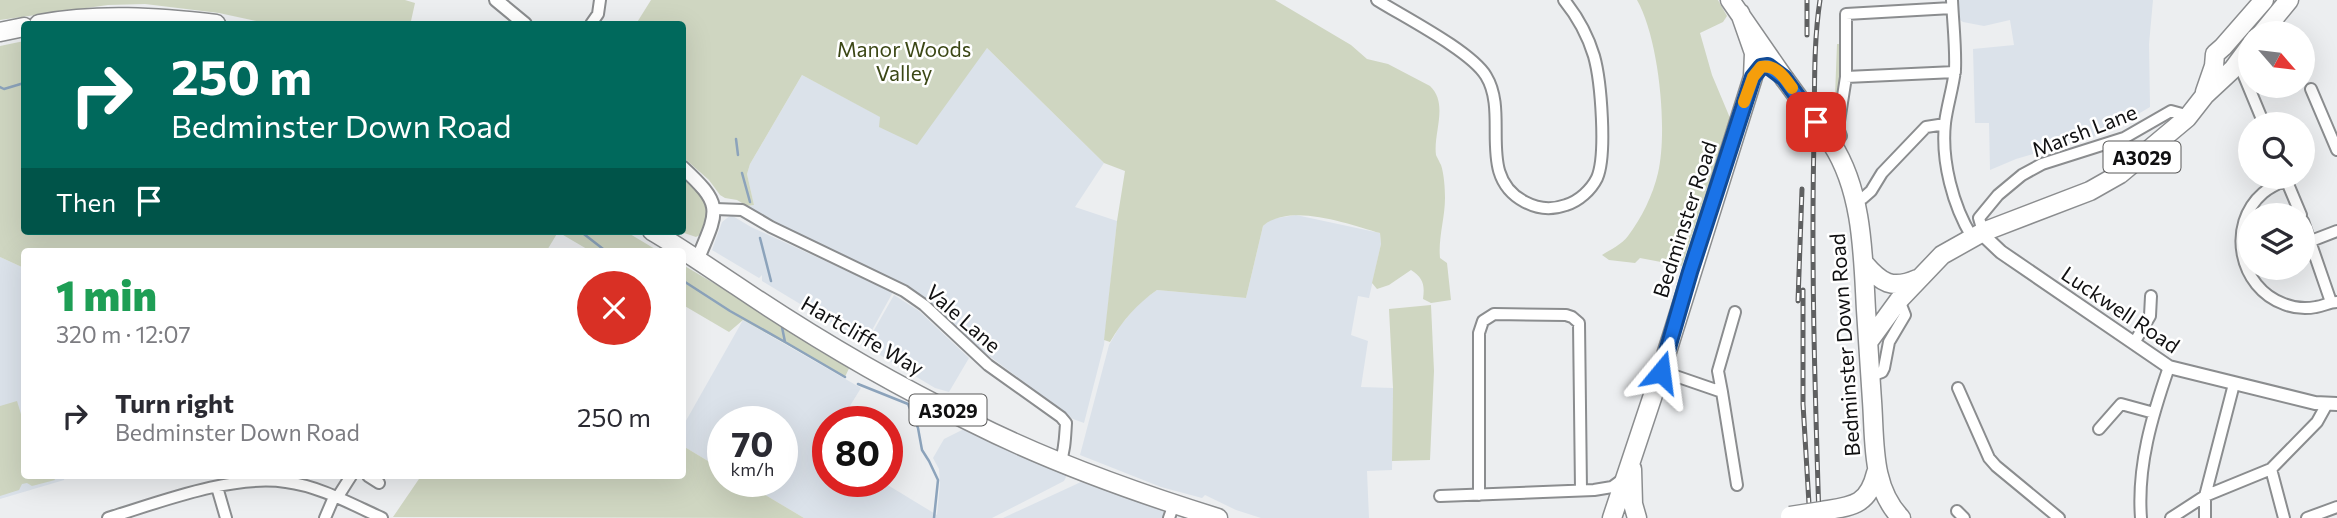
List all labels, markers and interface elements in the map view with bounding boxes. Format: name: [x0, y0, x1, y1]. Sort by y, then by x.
north arrow: [2238, 21, 2315, 98]
map controls: [2238, 21, 2315, 280]
park label: Manor Woods Valley: [837, 36, 971, 85]
text: 250 m: [171, 45, 312, 105]
icon: right: [56, 49, 147, 140]
pin: [1786, 92, 1846, 152]
street label: Marsh Lane: [2028, 99, 2140, 161]
icon: arrive: [1797, 103, 1835, 141]
text: Bedminster Down Road: [171, 105, 512, 145]
button: search: [2238, 112, 2315, 189]
street label: Bedminster Road: [1647, 138, 1721, 300]
road number: A3029: [2104, 141, 2180, 172]
icon: arrive: [130, 182, 168, 220]
text: Then: [56, 186, 116, 217]
button: layers: [2238, 203, 2315, 280]
street label: Bedminster Down Road: [1824, 233, 1864, 457]
street label: Luckwell Road: [2057, 260, 2185, 358]
text: 1 min: [56, 268, 157, 320]
button: close: [577, 271, 651, 345]
street label: Vale Lane: [922, 279, 1006, 357]
street label: Hartcliffe Way: [797, 290, 929, 380]
text: 320 m · 12:07: [56, 320, 191, 348]
position arrow: [1624, 335, 1698, 409]
text: Turn right: [115, 387, 234, 418]
road number: A3029: [909, 394, 986, 426]
icon: right: [56, 397, 94, 435]
text: 250 m: [577, 401, 651, 432]
speed limit sign: 80: [812, 406, 903, 497]
text: Bedminster Down Road: [115, 418, 360, 446]
text: 70: [731, 421, 774, 464]
text: km/h: [731, 458, 774, 480]

